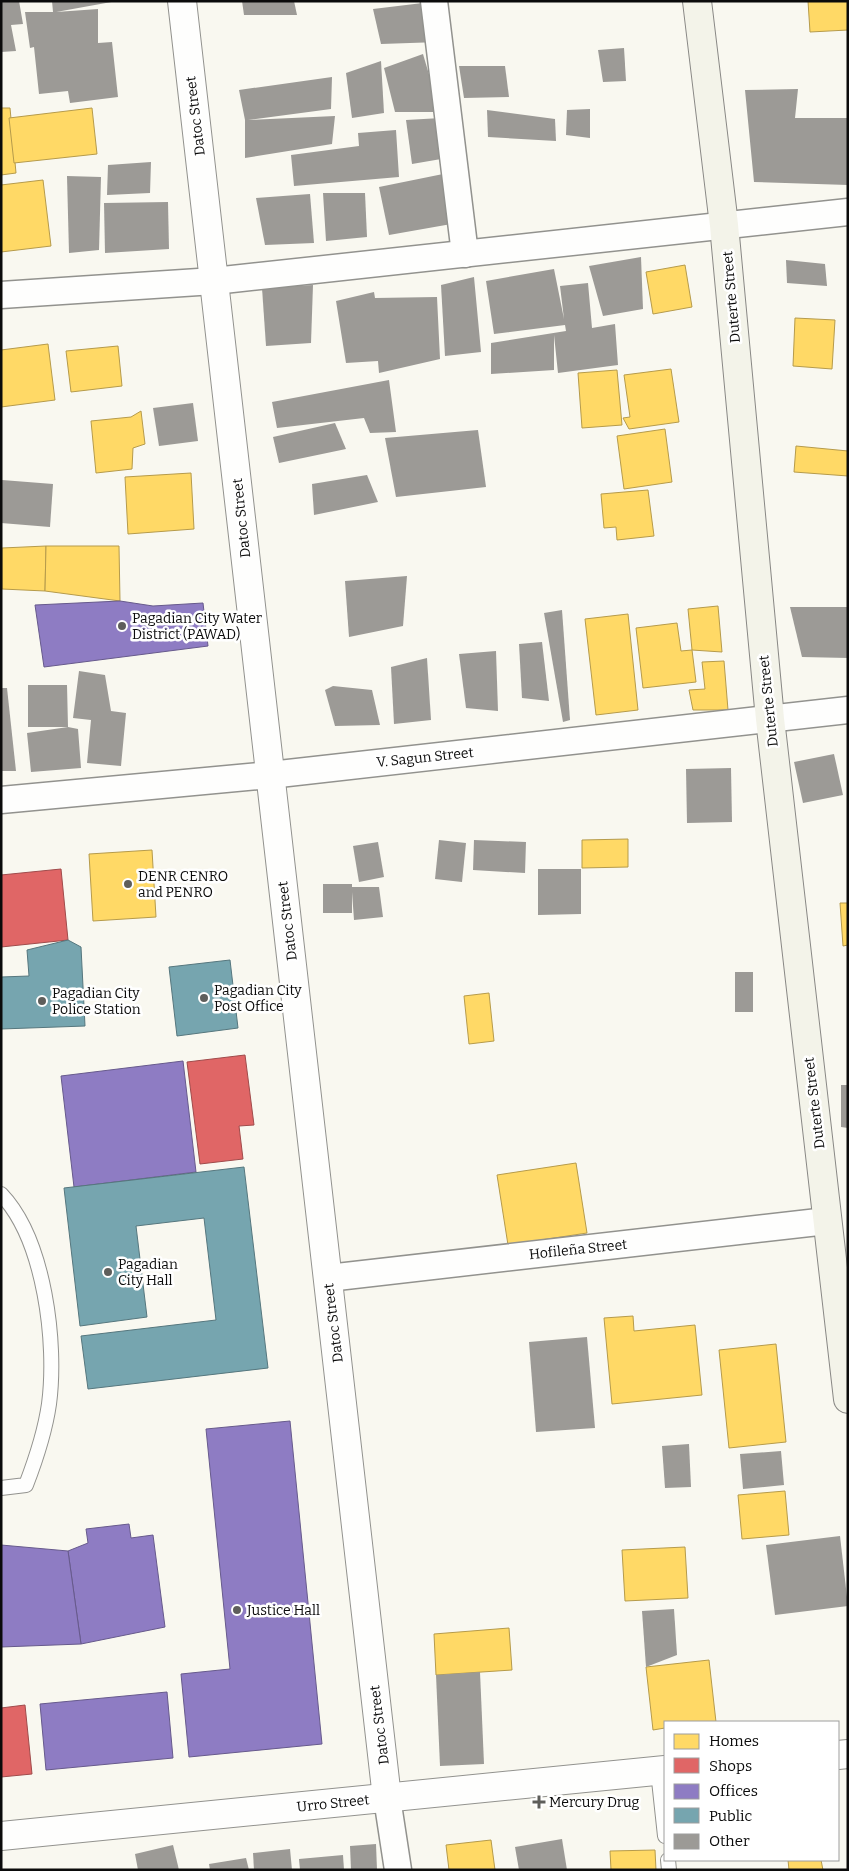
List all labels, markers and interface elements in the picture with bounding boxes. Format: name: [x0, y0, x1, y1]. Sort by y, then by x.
street label: Datoc Street: [182, 75, 209, 157]
street label: Duterte Street: [719, 250, 744, 344]
street label: Datoc Street: [229, 477, 254, 559]
place label: Pagadian City Water District (PAWAD): [132, 610, 262, 643]
marker: Pagadian City Water District (PAWAD): [116, 620, 128, 632]
street label: Duterte Street: [755, 654, 782, 748]
street label: V. Sagun Street: [376, 744, 474, 771]
place label: DENR CENRO and PENRO: [138, 868, 228, 901]
marker: DENR CENRO and PENRO: [122, 878, 134, 890]
street label: Datoc Street: [274, 880, 301, 962]
place label: Pagadian City Post Office: [214, 982, 302, 1015]
place label: Pagadian City Police Station: [52, 985, 141, 1018]
marker: Pagadian City Post Office: [198, 992, 210, 1004]
marker: Pagadian City Police Station: [36, 995, 48, 1007]
street label: Duterte Street: [800, 1056, 829, 1150]
street label: Hofileña Street: [528, 1236, 628, 1263]
place label: Pagadian City Hall: [118, 1256, 178, 1289]
marker: Pagadian City Hall: [102, 1266, 114, 1278]
street label: Datoc Street: [320, 1282, 347, 1364]
place label: Justice Hall: [246, 1602, 320, 1619]
marker: Justice Hall: [231, 1604, 243, 1616]
street label: Datoc Street: [366, 1684, 393, 1766]
legend: [664, 1721, 839, 1861]
text: Homes: [709, 1732, 759, 1750]
text: Shops: [709, 1757, 752, 1775]
text: Offices: [709, 1782, 758, 1800]
street label: Urro Street: [296, 1791, 370, 1816]
place label: Mercury Drug: [549, 1794, 640, 1811]
marker: Mercury Drug: [533, 1796, 545, 1808]
text: Public: [709, 1807, 753, 1825]
text: Other: [709, 1832, 750, 1850]

